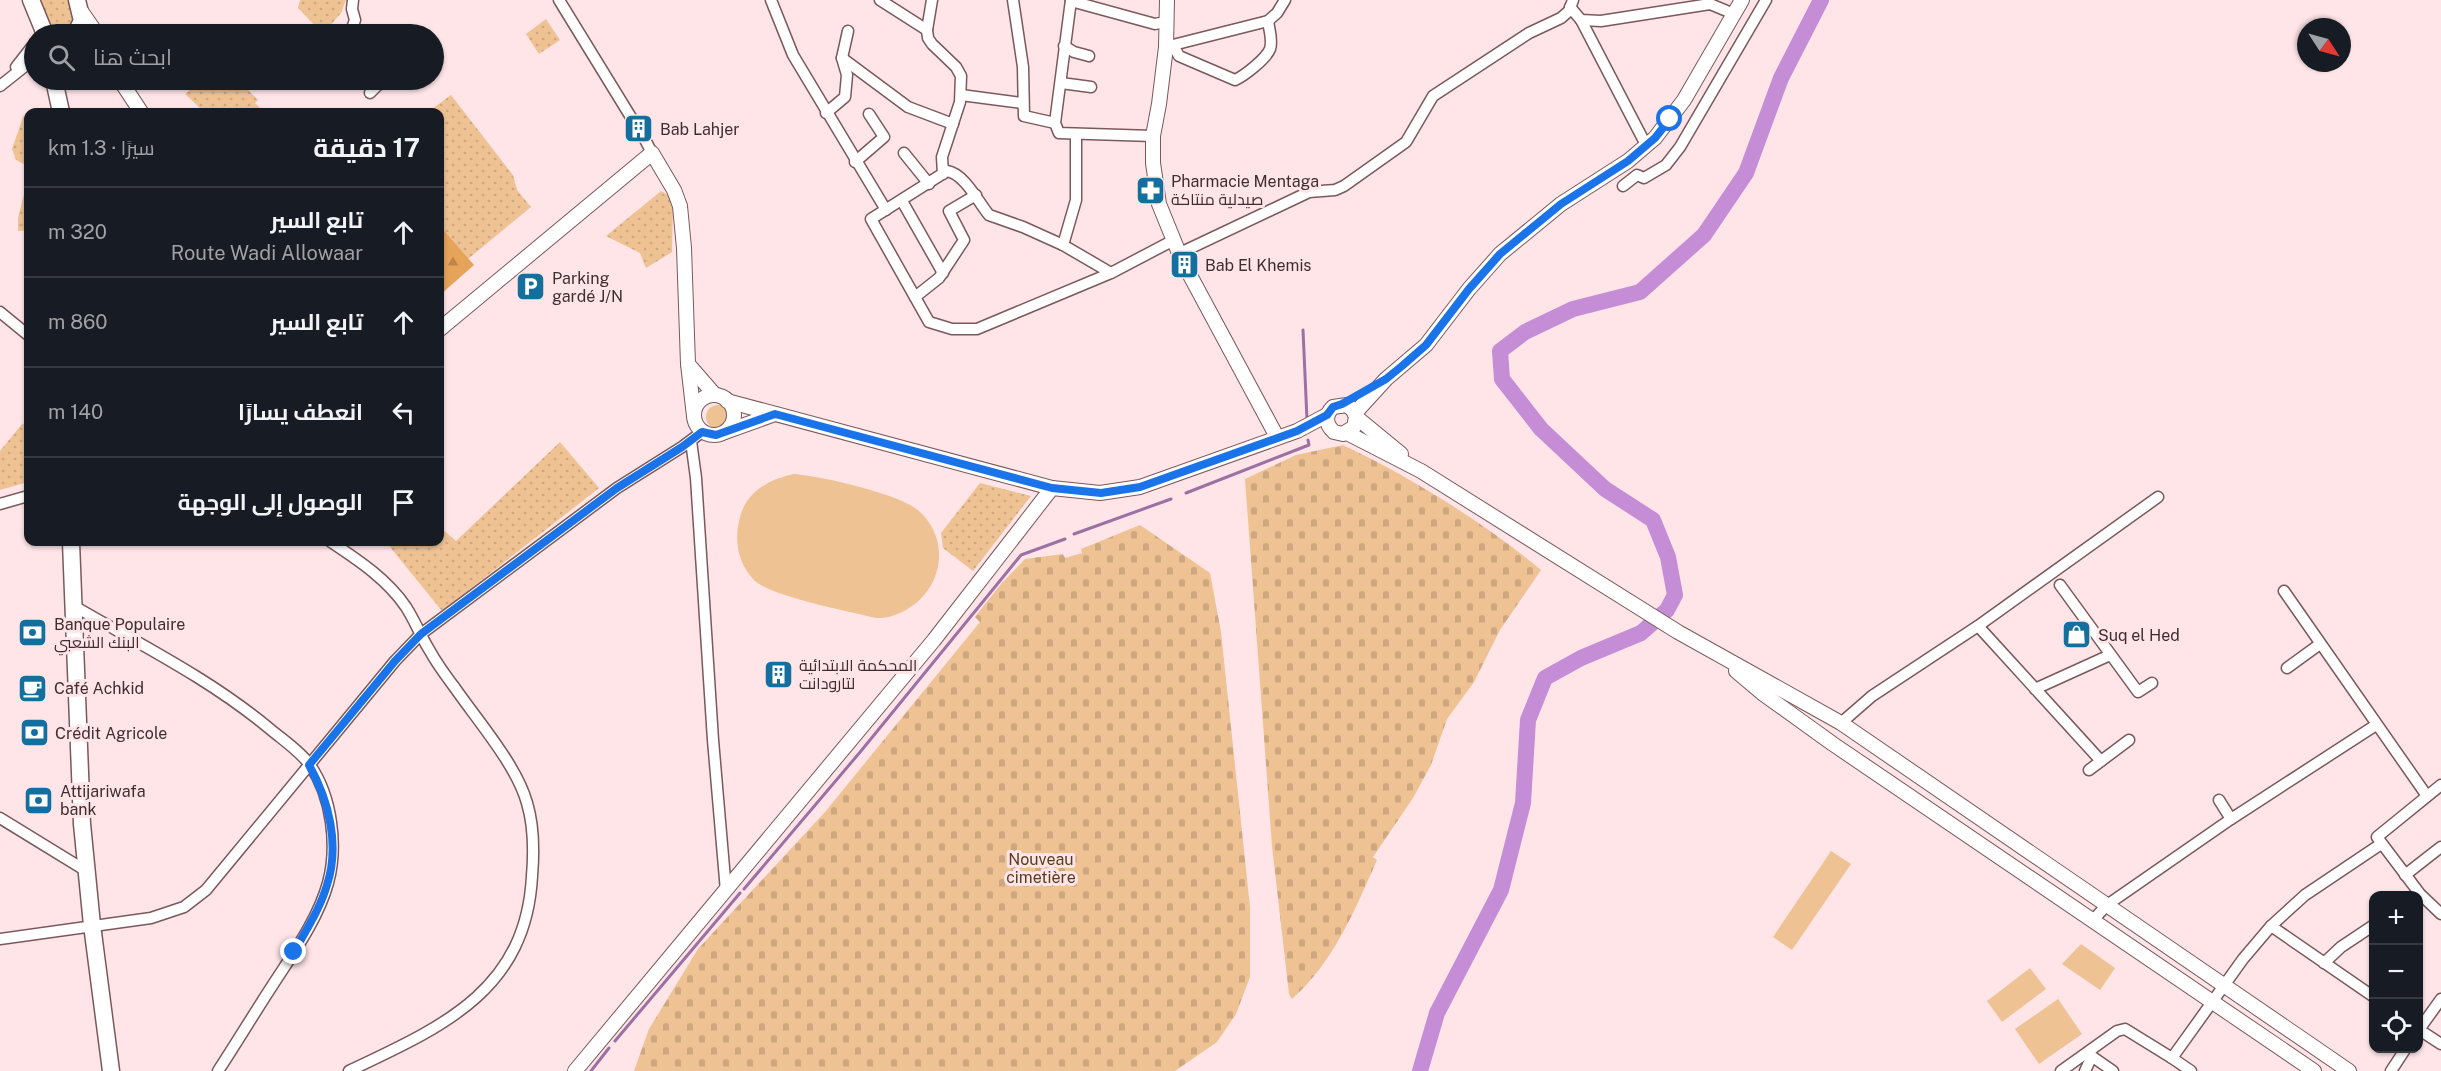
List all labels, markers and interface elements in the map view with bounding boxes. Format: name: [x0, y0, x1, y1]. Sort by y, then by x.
north arrow: [2297, 18, 2351, 72]
search box: [24, 24, 444, 90]
icon: search: [45, 41, 78, 74]
text: ابحث هنا: [93, 44, 172, 70]
route start: [1656, 105, 1682, 131]
building icon: Bab Lahjer: [623, 113, 655, 145]
place label: Bab Lahjer: [660, 120, 739, 139]
text: 17 دقيقة: [313, 132, 420, 163]
text: سيرًا · 1.3 km: [48, 136, 155, 160]
place label: Pharmacie Mentaga صيدلية منتاكة: [1171, 172, 1319, 209]
pharmacy icon: Pharmacie Mentaga صيدلية منتاكة: [1134, 174, 1166, 206]
text: تابع السير: [271, 207, 363, 233]
icon: ahead: [387, 216, 420, 249]
text: 320 m: [48, 220, 107, 244]
text: Route Wadi Allowaar: [171, 241, 363, 265]
building icon: Bab El Khemis: [1168, 249, 1200, 281]
place label: Bab El Khemis: [1205, 256, 1311, 275]
place label: Parking gardé J/N: [552, 269, 623, 306]
parking icon: Parking gardé J/N: [515, 271, 547, 303]
icon: ahead: [387, 306, 420, 339]
text: تابع السير: [271, 309, 363, 335]
text: 860 m: [48, 310, 108, 334]
icon: left: [387, 396, 420, 429]
text: انعطف يسارًا: [238, 399, 363, 425]
text: 140 m: [48, 400, 103, 424]
icon: arrive: [387, 486, 420, 519]
text: الوصول إلى الوجهة: [178, 489, 363, 515]
place label: Banque Populaire البنك الشعبي: [54, 615, 185, 656]
bank icon: Banque Populaire البنك الشعبي: [17, 617, 49, 649]
shop icon: Suq el Hed: [2061, 619, 2093, 651]
place label: Suq el Hed: [2098, 626, 2180, 645]
place label: المحكمة الابتدائية لتارودانت: [799, 656, 917, 693]
building icon: المحكمة الابتدائية لتارودانت: [762, 658, 794, 690]
cafe icon: Café Achkid: [17, 672, 49, 704]
place label: Café Achkid: [54, 679, 144, 698]
bank icon: Crédit Agricole: [18, 717, 50, 749]
place label: Crédit Agricole: [55, 724, 167, 743]
place label: Attijariwafa bank: [60, 782, 145, 819]
bank icon: Attijariwafa bank: [23, 784, 55, 816]
park label: Nouveau cimetière: [1006, 850, 1076, 887]
map controls: [2369, 891, 2423, 1053]
button: +: [2369, 891, 2423, 945]
route end: [280, 938, 306, 964]
button: −: [2369, 945, 2423, 999]
button: locate: [2369, 999, 2423, 1053]

